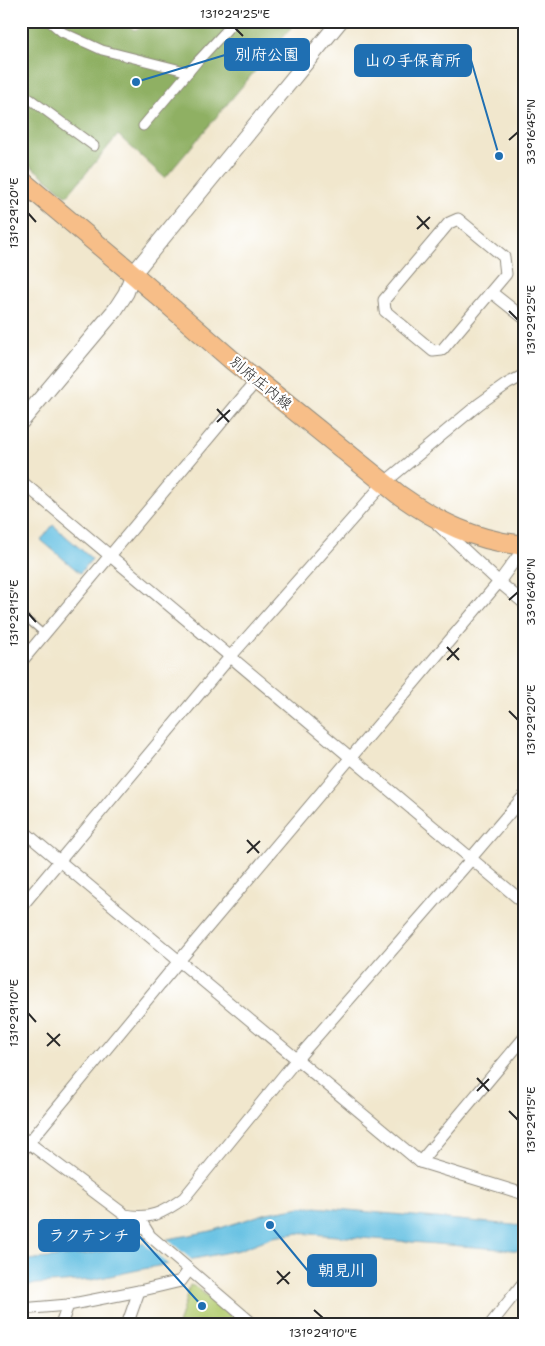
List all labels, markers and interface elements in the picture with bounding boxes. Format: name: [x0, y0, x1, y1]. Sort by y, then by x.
text: 131°29'25"E: [200, 6, 270, 22]
callout: 別府公園: [225, 39, 309, 70]
text: 別府公園: [235, 44, 299, 65]
callout: 山の手保育所: [355, 45, 471, 76]
text: 山の手保育所: [365, 50, 461, 71]
text: 33°16'45"N: [523, 99, 539, 165]
text: 131°29'20"E: [6, 177, 22, 249]
text: 131°29'25"E: [523, 285, 539, 355]
street label: 別府庄内線: [226, 352, 296, 414]
text: 33°16'40"N: [523, 558, 539, 626]
text: 131°29'15"E: [6, 580, 22, 647]
text: 131°29'20"E: [523, 684, 539, 756]
text: 131°29'10"E: [6, 979, 22, 1047]
text: 131°29'15"E: [523, 1087, 539, 1154]
callout: ラクテンチ: [39, 1220, 139, 1251]
text: ラクテンチ: [49, 1225, 129, 1246]
callout: 朝見川: [308, 1255, 376, 1286]
text: 朝見川: [318, 1260, 366, 1281]
text: 131°29'10"E: [289, 1325, 357, 1341]

